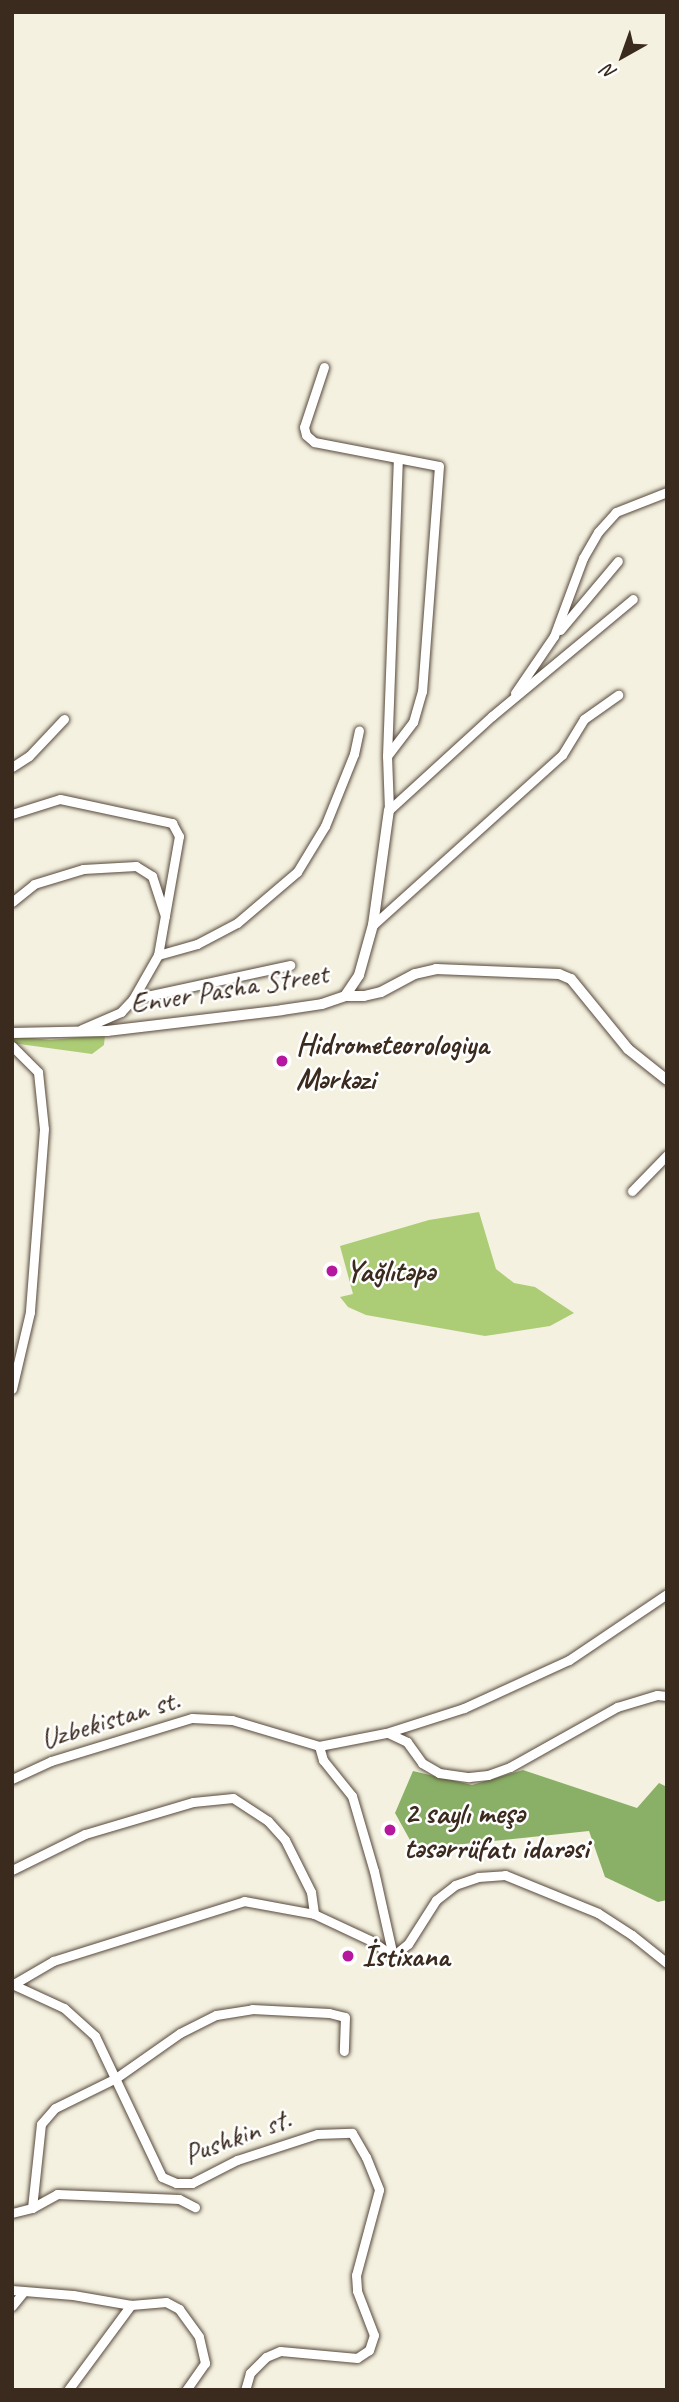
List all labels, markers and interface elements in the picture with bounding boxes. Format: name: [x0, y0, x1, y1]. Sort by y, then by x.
north arrow: [588, 21, 658, 91]
text: N: [597, 59, 622, 85]
street label: Enver Pasha Street: [127, 954, 331, 1022]
place label: Hidrometeorologiya Mərkəzi: [296, 1026, 488, 1096]
marker: Hidrometeorologiya Mərkəzi: [274, 1053, 290, 1069]
place label: Yağlıtəpə: [346, 1253, 435, 1289]
marker: Yağlıtəpə: [324, 1263, 340, 1279]
street label: Uzbekistan st.: [36, 1681, 184, 1757]
place label: 2 saylı meşə təsərrüfatı idarəsi: [404, 1795, 589, 1866]
marker: 2 saylı meşə təsərrüfatı idarəsi: [382, 1822, 398, 1838]
place label: İstixana: [362, 1938, 449, 1974]
marker: İstixana: [340, 1948, 356, 1964]
street label: Pushkin st.: [179, 2100, 295, 2172]

